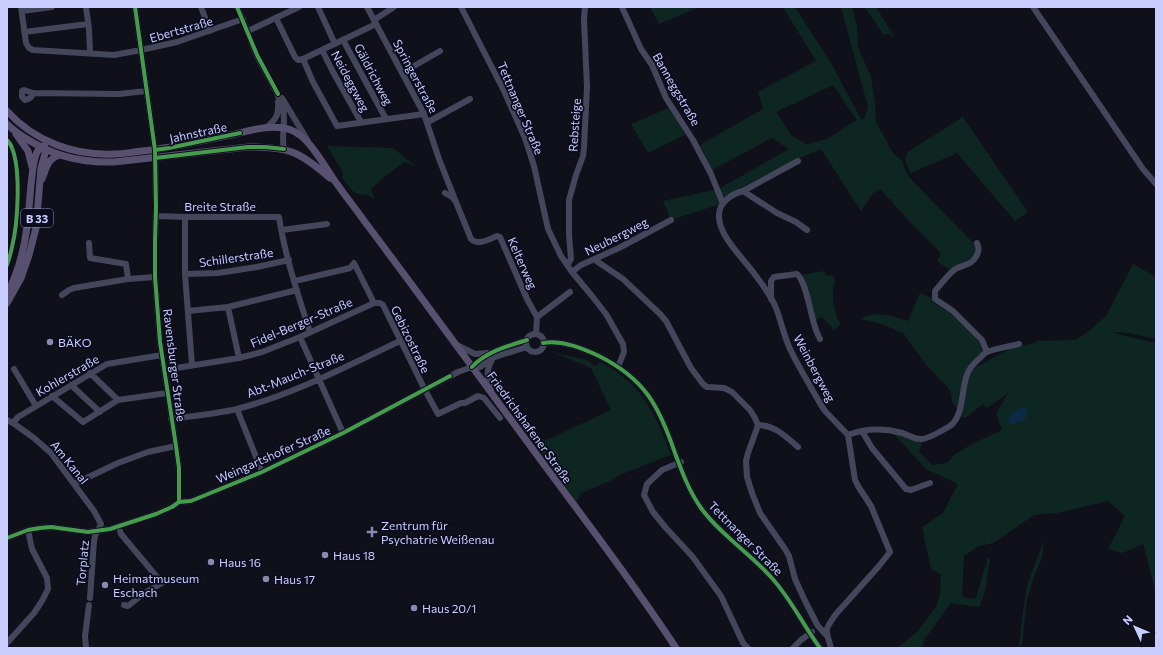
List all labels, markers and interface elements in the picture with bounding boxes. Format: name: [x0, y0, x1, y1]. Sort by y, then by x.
street label: Ebertstraße: [148, 13, 214, 45]
street label: Springerstraße: [391, 37, 441, 115]
street label: Gäldrichweg: [352, 41, 396, 108]
street label: Neideggweg: [329, 48, 373, 114]
street label: Banneggstraße: [650, 50, 704, 128]
street label: Tettnanger Straße: [495, 60, 547, 156]
street label: Rebsteige: [565, 98, 583, 152]
street label: Jahnstraße: [168, 119, 228, 146]
street label: Breite Straße: [184, 199, 256, 213]
road number: B 33: [21, 209, 53, 227]
street label: Neubergweg: [582, 214, 650, 258]
street label: Kelterweg: [505, 235, 541, 292]
street label: Schillerstraße: [198, 245, 274, 269]
street label: Fidel-Berger-Straße: [248, 294, 354, 350]
street label: Gebizostraße: [389, 303, 433, 375]
street label: Ravensburger Straße: [161, 308, 189, 422]
street label: Weinbergweg: [791, 332, 839, 405]
place label: BÄKO: [58, 335, 92, 349]
marker: BÄKO: [45, 337, 55, 347]
street label: Abt-Mauch-Straße: [244, 348, 346, 400]
street label: Kohlerstraße: [33, 351, 101, 399]
street label: Friedrichshafener Straße: [485, 368, 575, 486]
street label: Weingartshofer Straße: [214, 422, 332, 486]
street label: Am Kanal: [48, 438, 92, 486]
street label: Tettnanger Straße: [706, 498, 786, 578]
place label: Zentrum für Psychatrie Weißenau: [381, 518, 494, 546]
marker: Zentrum für Psychatrie Weißenau: [366, 526, 378, 538]
street label: Torplatz: [73, 539, 91, 587]
place label: Haus 18: [333, 548, 375, 562]
marker: Haus 18: [320, 550, 330, 560]
place label: Haus 16: [219, 555, 261, 569]
marker: Haus 16: [206, 557, 216, 567]
place label: Heimatmuseum Eschach: [113, 571, 199, 599]
place label: Haus 17: [274, 572, 315, 586]
marker: Haus 17: [261, 574, 271, 584]
marker: Heimatmuseum Eschach: [100, 580, 110, 590]
place label: Haus 20/1: [422, 601, 476, 615]
marker: Haus 20/1: [409, 603, 419, 613]
north arrow: [1115, 607, 1155, 647]
text: N: [1120, 612, 1135, 627]

